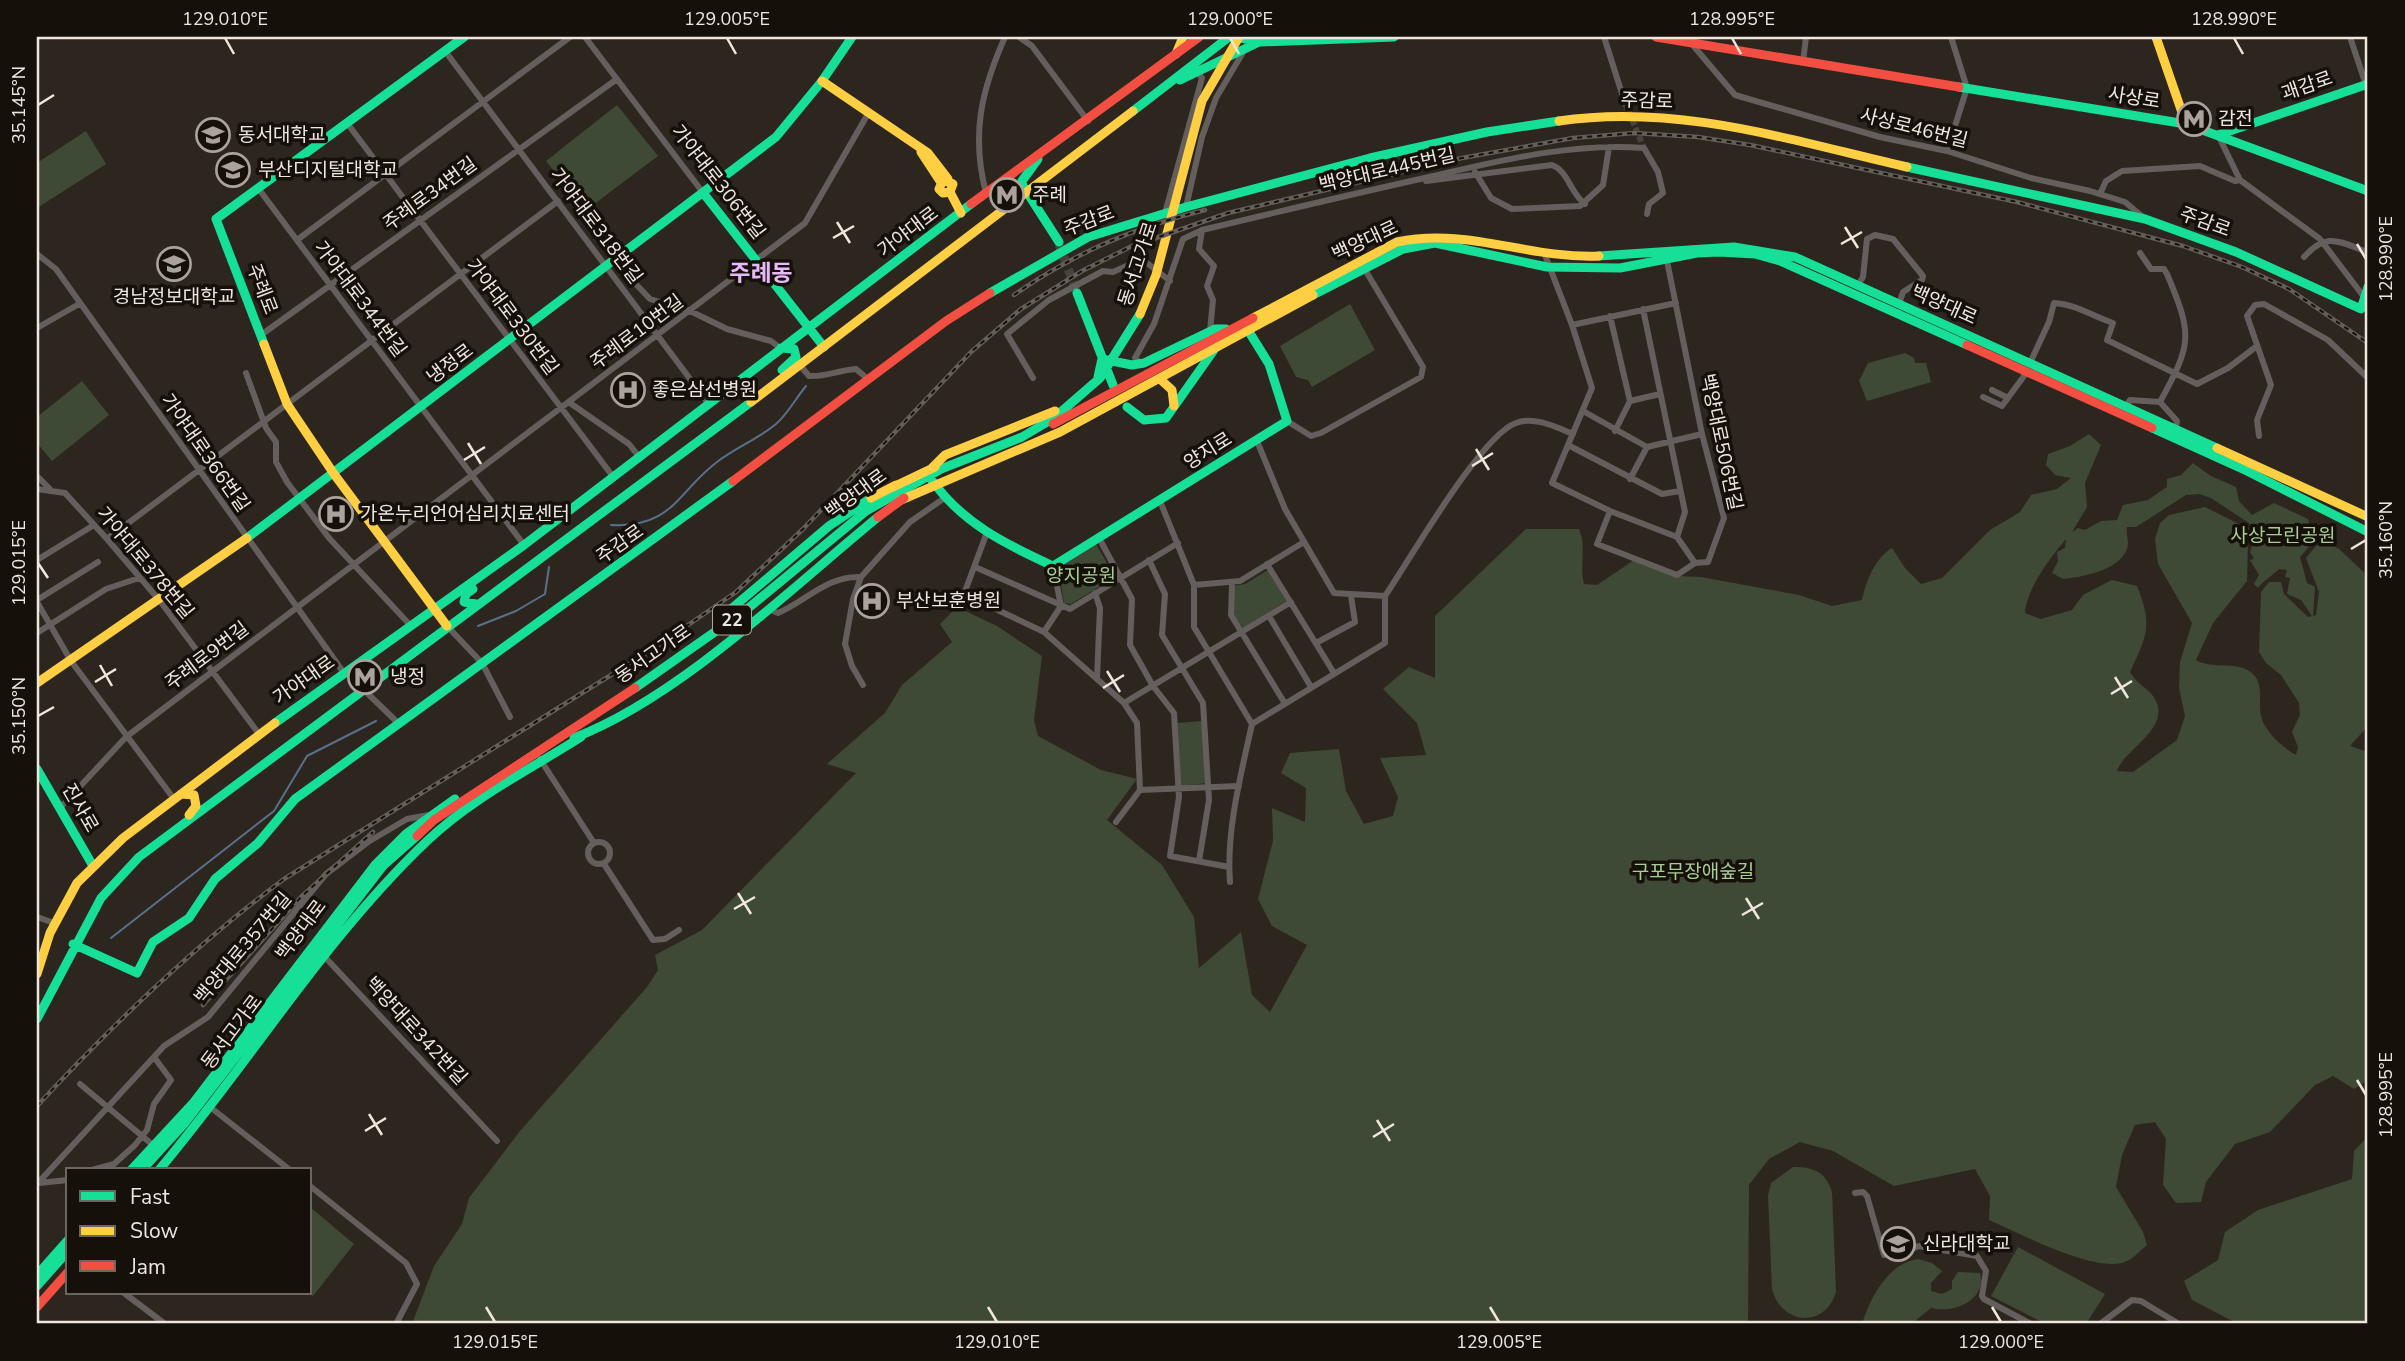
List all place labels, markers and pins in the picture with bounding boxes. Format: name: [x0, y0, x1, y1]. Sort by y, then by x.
metro station icon: 감전: [2175, 100, 2213, 138]
place label: 감전: [2218, 106, 2253, 132]
school or university icon: 동서대학교: [194, 116, 232, 154]
place label: 동서대학교: [238, 122, 325, 148]
school or university icon: 부산디지털대학교: [214, 151, 252, 189]
place label: 부산디지털대학교: [258, 157, 398, 183]
metro station icon: 주례: [988, 176, 1026, 214]
place label: 주례: [1032, 182, 1067, 208]
school or university icon: 경남정보대학교: [155, 245, 193, 283]
place label: 경남정보대학교: [113, 284, 235, 310]
hospital icon: 좋은삼선병원: [609, 371, 647, 409]
place label: 좋은삼선병원: [652, 377, 757, 403]
hospital icon: 가온누리언어심리치료센터: [317, 495, 355, 533]
place label: 가온누리언어심리치료센터: [360, 501, 570, 527]
hospital icon: 부산보훈병원: [853, 582, 891, 620]
place label: 부산보훈병원: [896, 588, 1001, 614]
metro station icon: 냉정: [346, 658, 384, 696]
place label: 냉정: [390, 664, 425, 690]
school or university icon: 신라대학교: [1879, 1225, 1917, 1263]
place label: 신라대학교: [1923, 1231, 2010, 1257]

